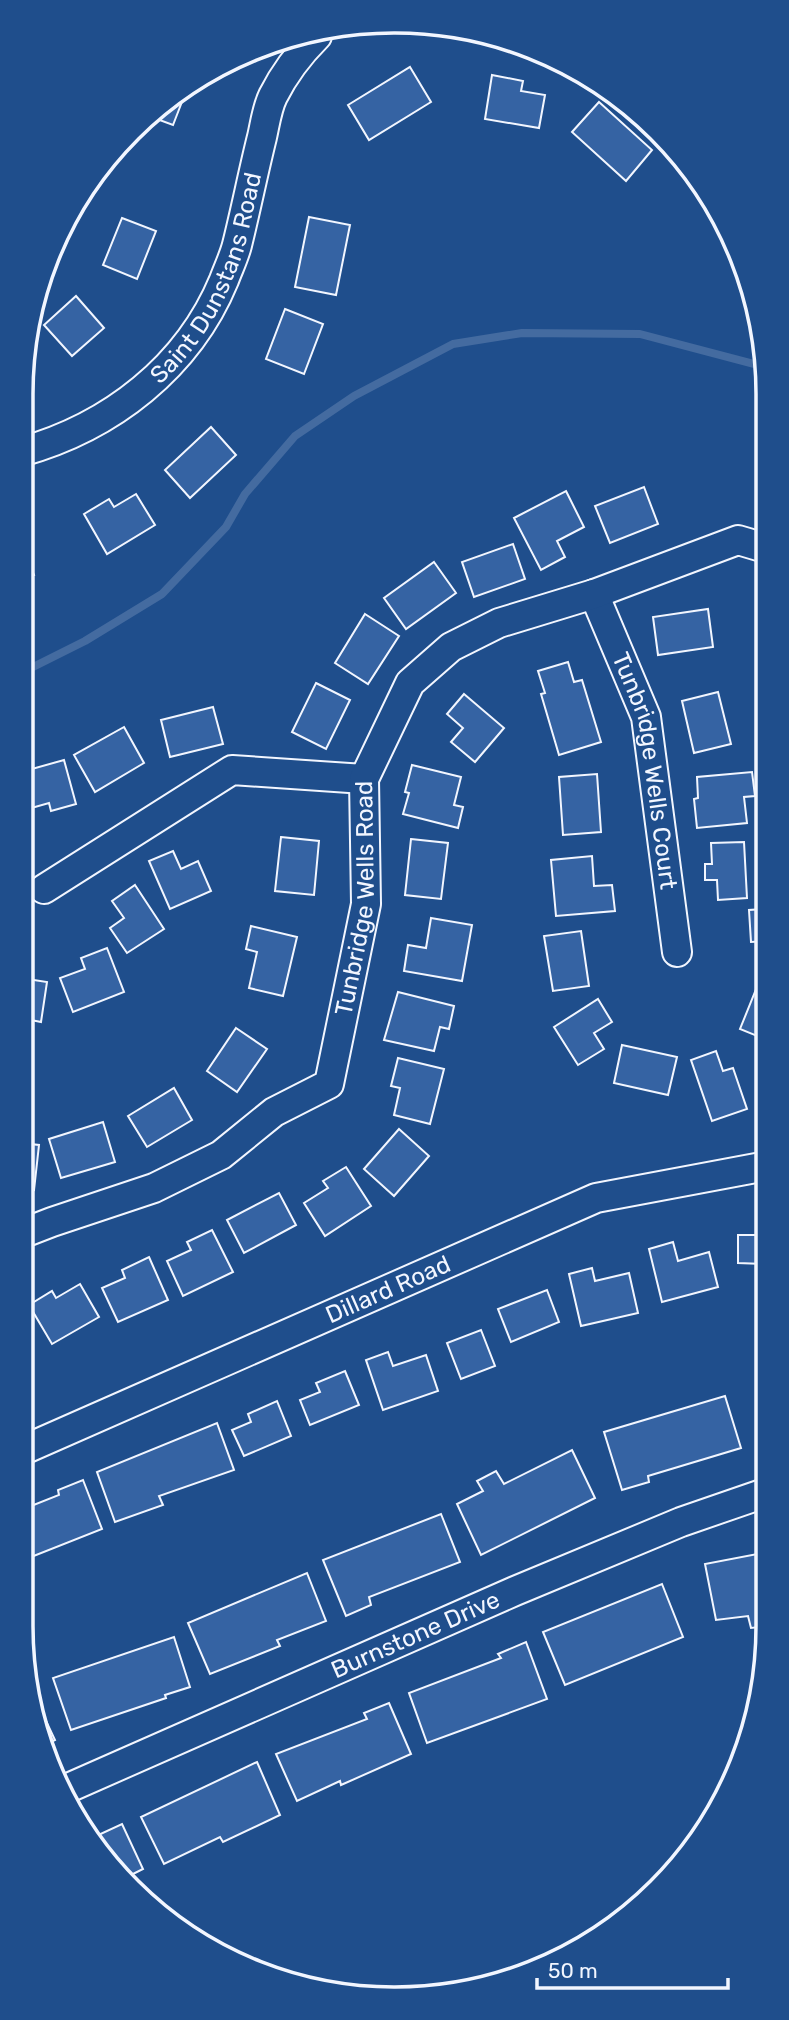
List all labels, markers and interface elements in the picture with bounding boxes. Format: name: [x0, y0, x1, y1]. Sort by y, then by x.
street label: Saint Dunstans Road: [145, 170, 267, 389]
street label: Tunbridge Wells Court: [606, 648, 683, 891]
street label: Tunbridge Wells Road: [329, 781, 380, 1018]
street label: Dillard Road: [321, 1250, 455, 1329]
street label: Burnstone Drive: [327, 1585, 504, 1684]
scale bar: [537, 1946, 728, 1990]
text: 50 m: [548, 1958, 598, 1983]

